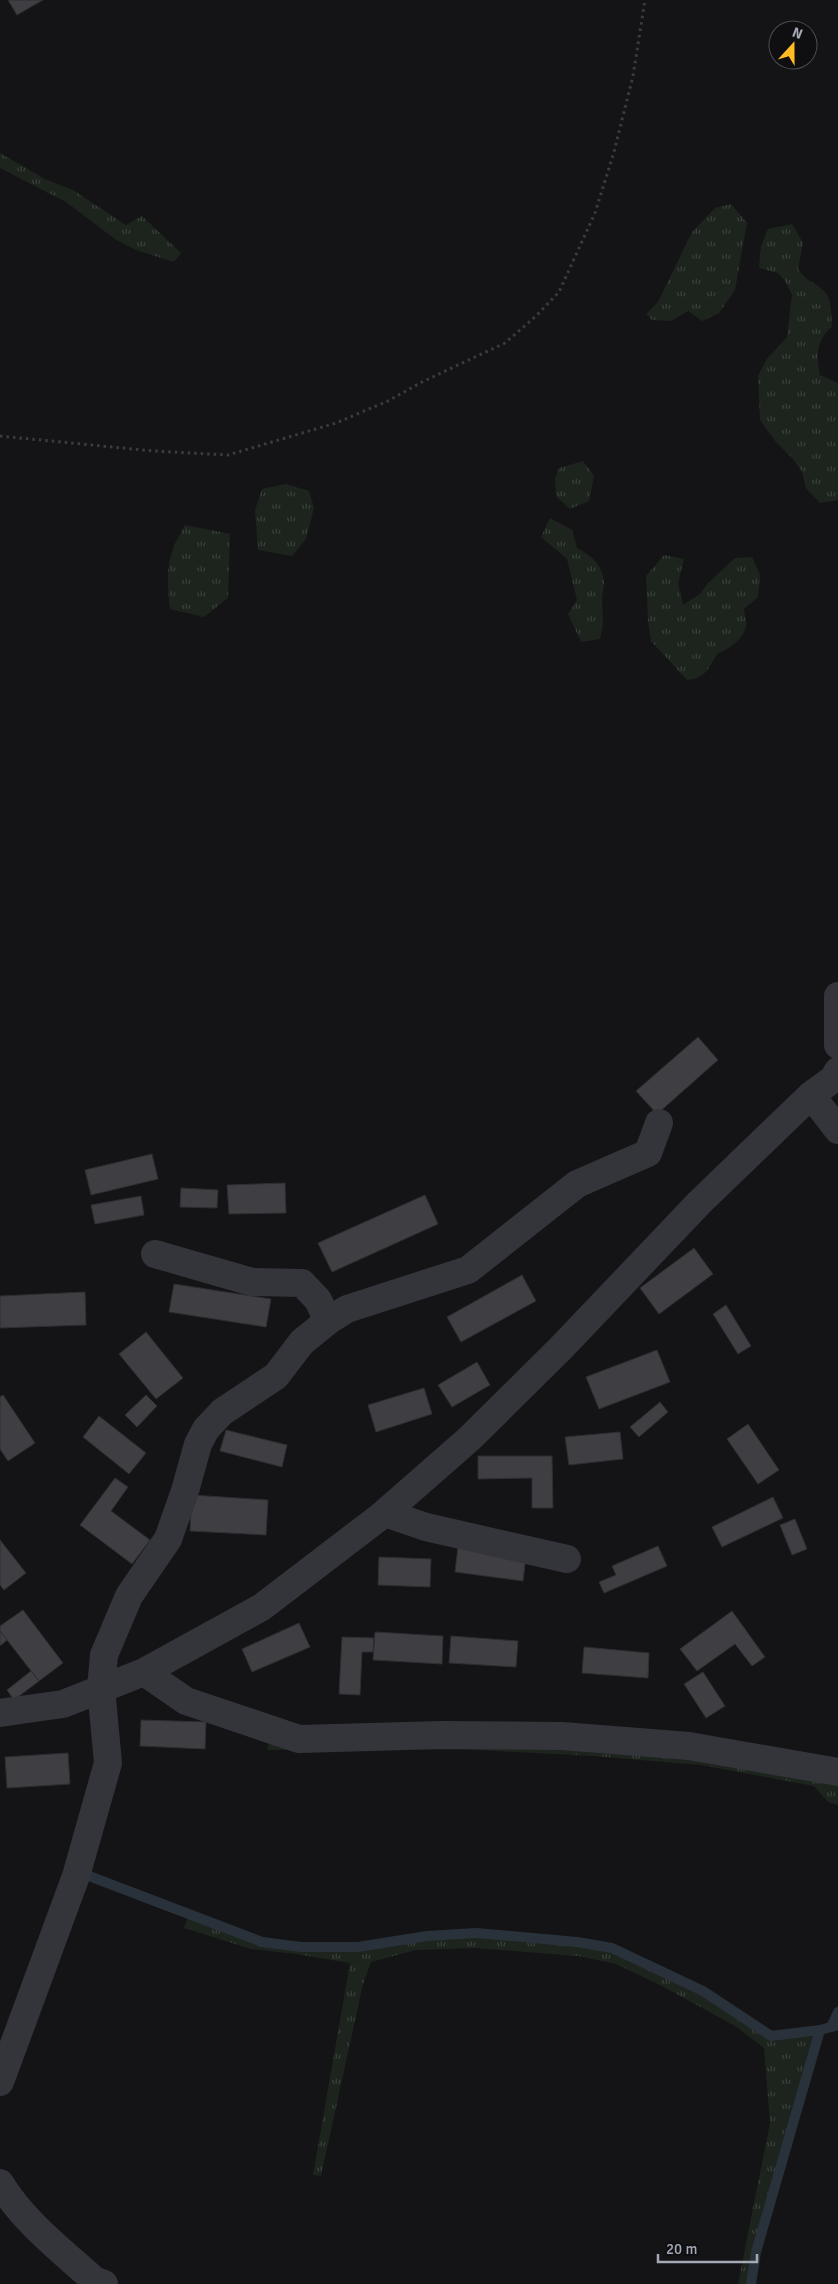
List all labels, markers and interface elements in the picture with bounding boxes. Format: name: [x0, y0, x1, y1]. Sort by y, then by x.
north arrow: [768, 20, 818, 70]
text: N: [790, 24, 805, 43]
scale bar: [658, 2232, 757, 2264]
text: 20 m: [666, 2240, 697, 2258]

